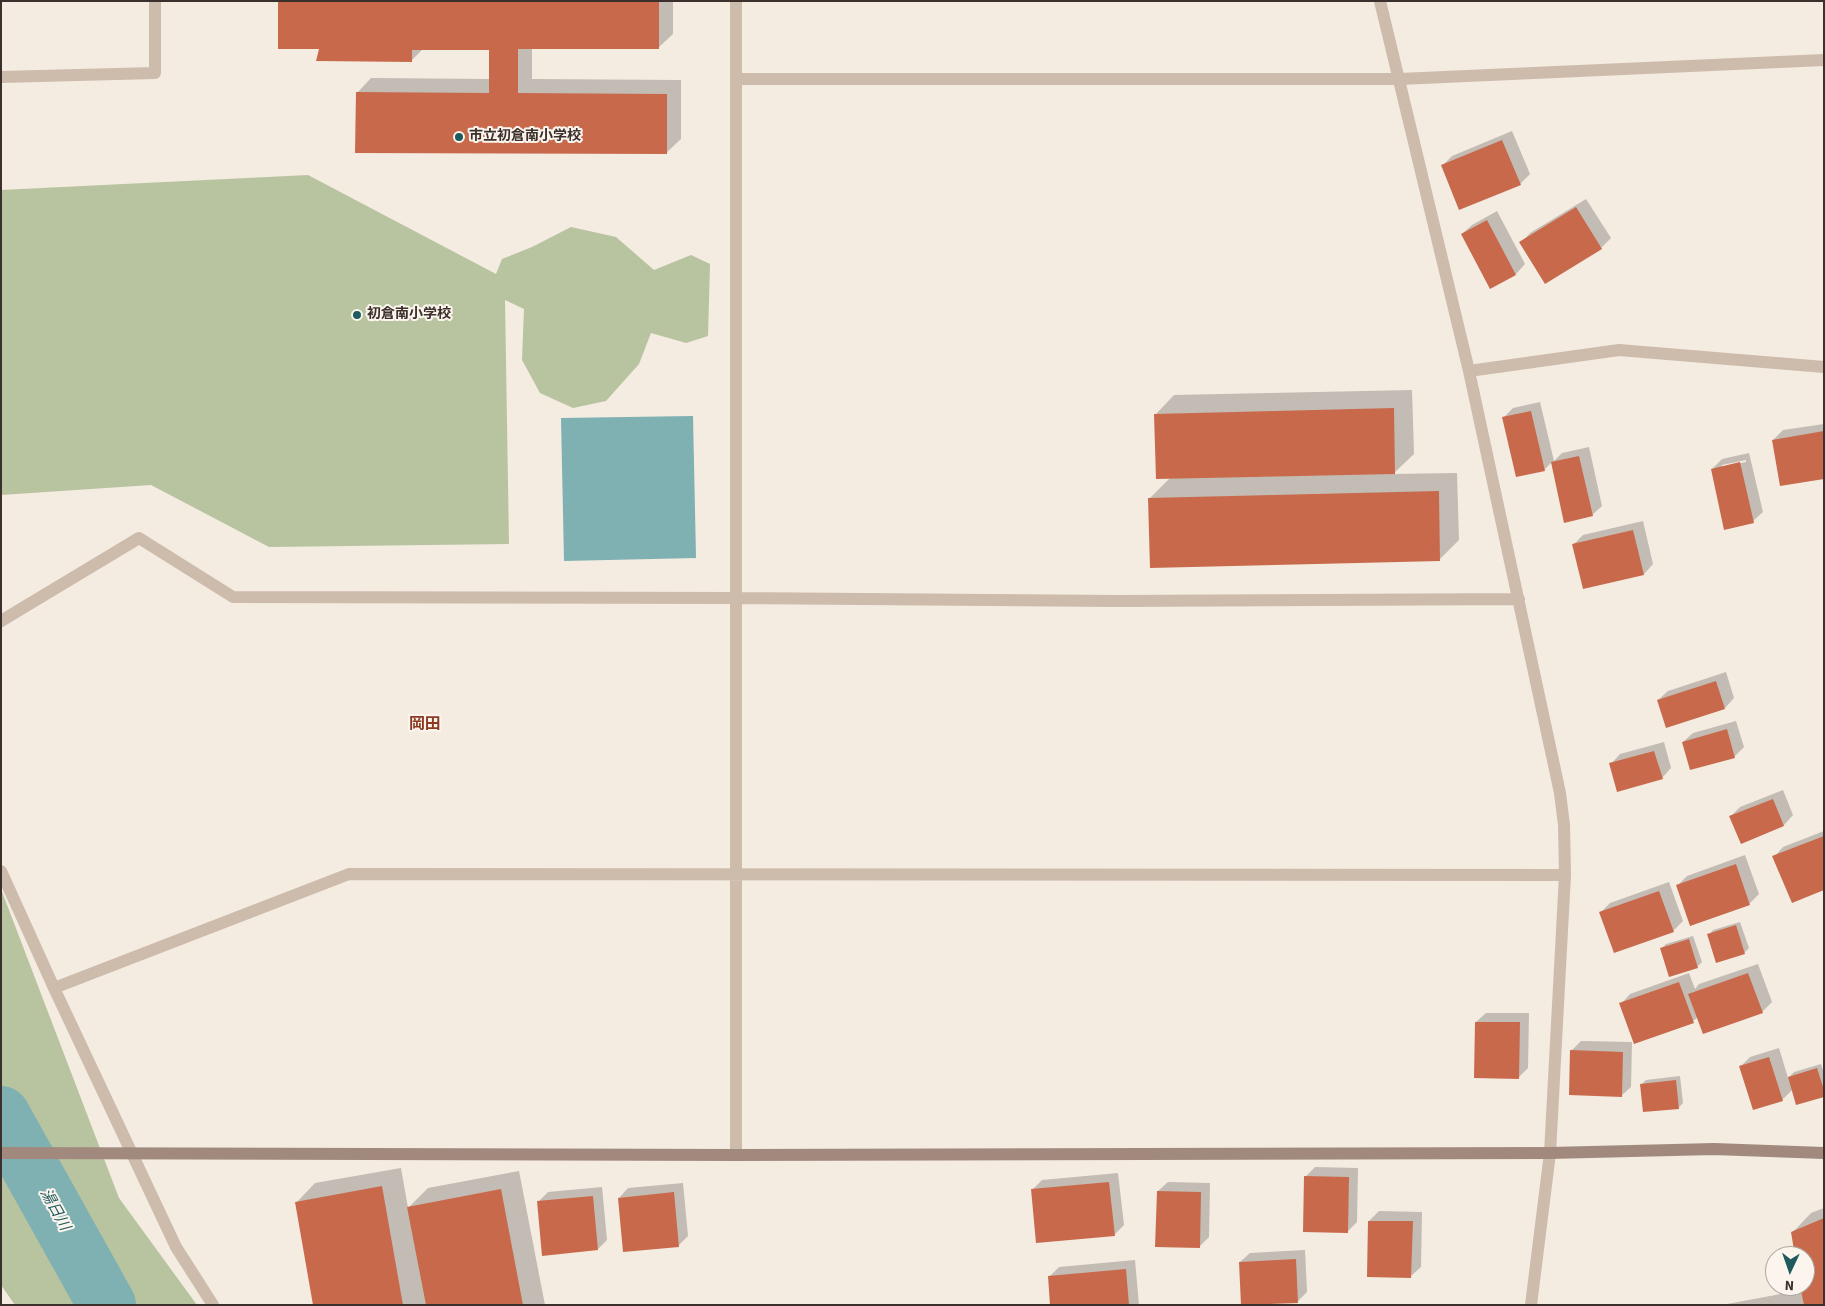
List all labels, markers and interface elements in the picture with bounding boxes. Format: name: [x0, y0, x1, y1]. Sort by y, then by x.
place label: 市立初倉南小学校: [469, 129, 581, 145]
marker: 市立初倉南小学校: [453, 131, 465, 143]
place label: 初倉南小学校: [367, 307, 451, 323]
marker: 初倉南小学校: [351, 309, 363, 321]
district label: 岡田: [409, 715, 441, 735]
water label: 湯日川: [35, 1186, 73, 1234]
north arrow: [1765, 1246, 1815, 1296]
text: N: [1784, 1275, 1794, 1295]

